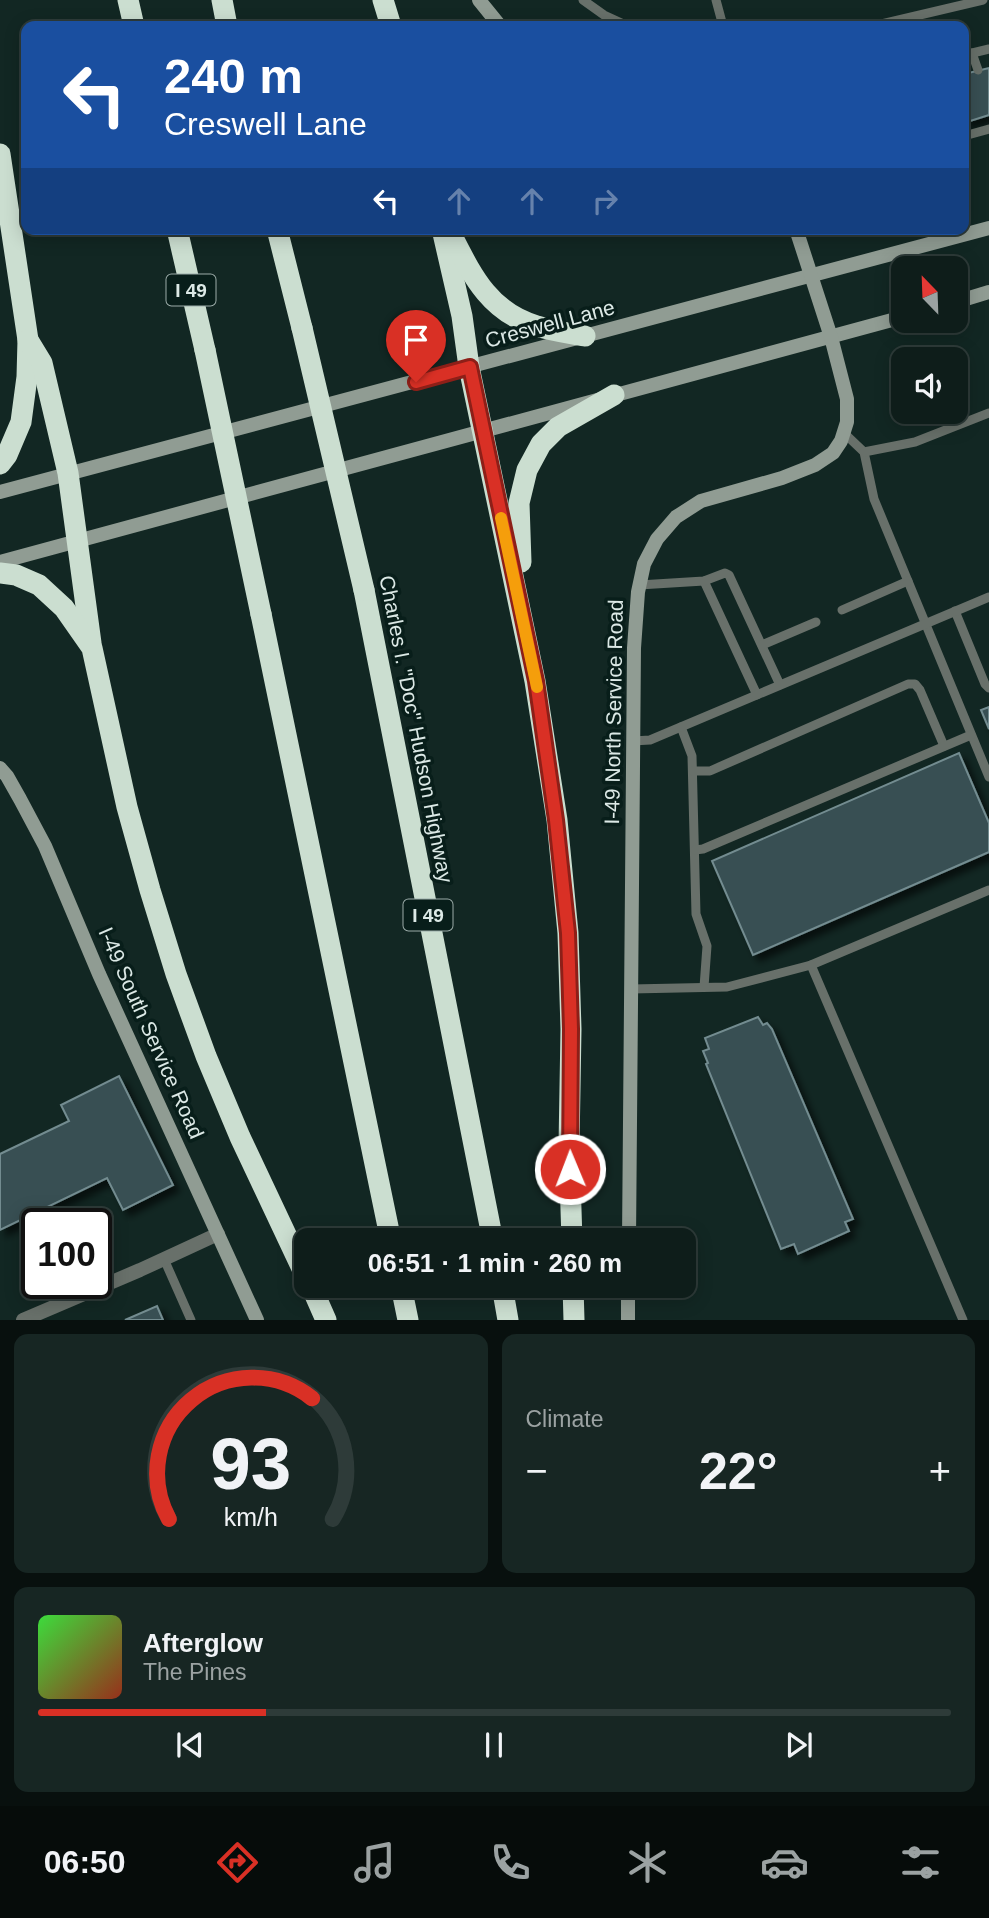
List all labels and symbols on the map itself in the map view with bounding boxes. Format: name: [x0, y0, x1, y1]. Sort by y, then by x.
north arrow: [891, 256, 968, 332]
road number: I 49: [166, 274, 216, 306]
street label: Creswell Lane: [483, 295, 617, 352]
pin: [386, 310, 446, 382]
street label: Charles I. "Doc" Hudson Highway: [375, 573, 458, 885]
street label: I-49 North Service Road: [600, 599, 627, 825]
road number: I 49: [404, 900, 452, 931]
street label: I-49 South Service Road: [94, 924, 208, 1142]
position arrow: [533, 1132, 607, 1206]
speed limit sign: 100: [21, 1208, 112, 1299]

